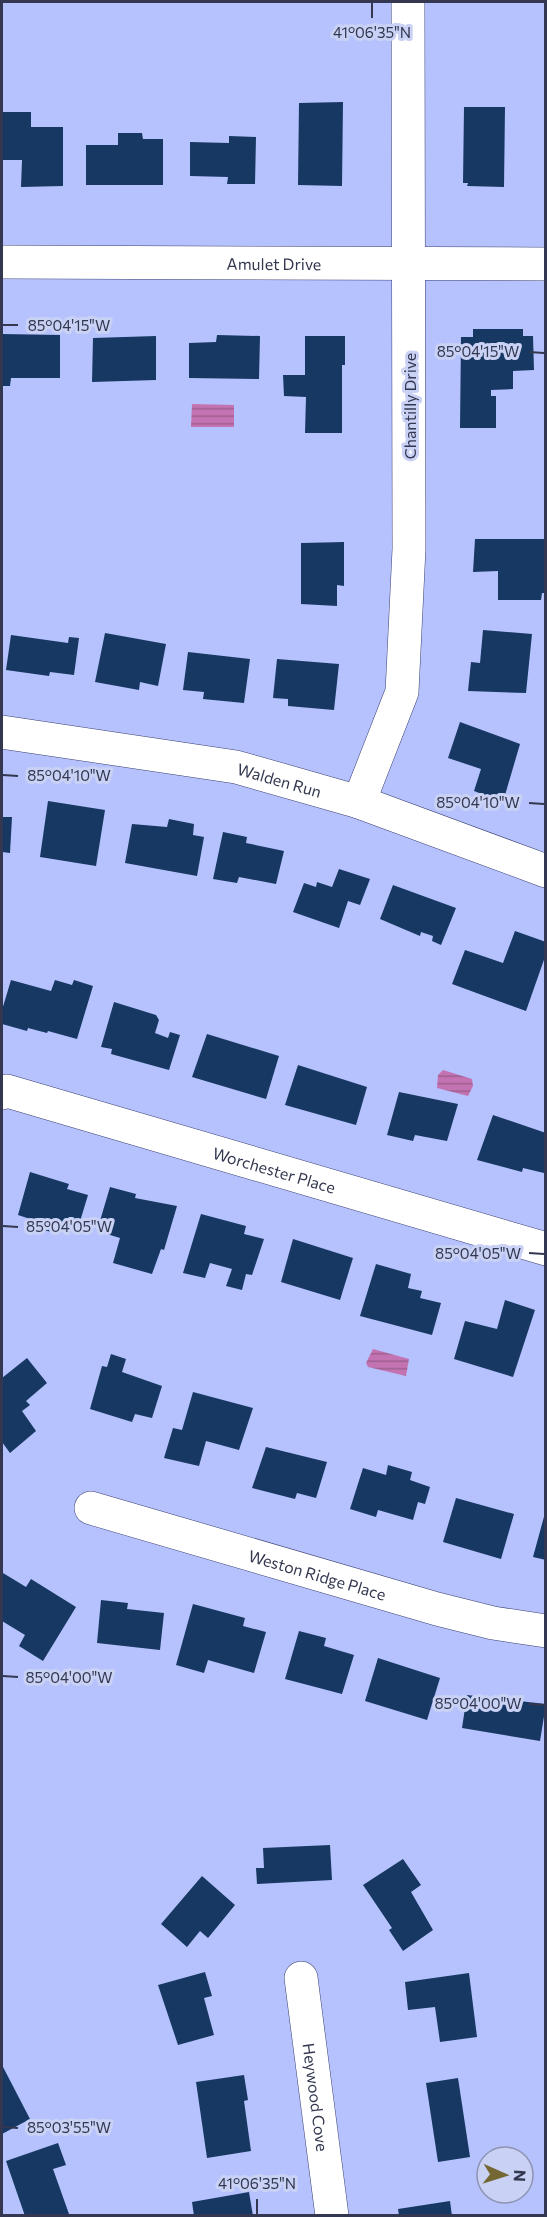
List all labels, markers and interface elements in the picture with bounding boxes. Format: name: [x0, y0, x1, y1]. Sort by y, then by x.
text: 41°06'35"N: [333, 23, 411, 41]
street label: Amulet Drive: [227, 253, 321, 273]
text: 85°04'15"W: [28, 316, 110, 334]
text: 85°04'15"W: [437, 342, 519, 360]
street label: Chantilly Drive: [400, 353, 419, 459]
street label: Walden Run: [235, 758, 324, 800]
text: 85°04'10"W: [27, 766, 111, 784]
text: 85°04'10"W: [436, 793, 520, 811]
street label: Worchester Place: [211, 1142, 338, 1196]
text: 85°04'05"W: [26, 1217, 112, 1235]
text: 85°04'05"W: [435, 1244, 521, 1262]
street label: Weston Ridge Place: [247, 1545, 388, 1603]
text: 85°04'00"W: [25, 1668, 113, 1686]
text: 85°04'00"W: [434, 1694, 522, 1712]
street label: Heywood Cove: [300, 2042, 333, 2152]
text: 85°03'55"W: [27, 2118, 111, 2136]
north arrow: [475, 2145, 535, 2205]
text: N: [511, 2169, 530, 2182]
text: 41°06'35"N: [218, 2174, 296, 2192]

